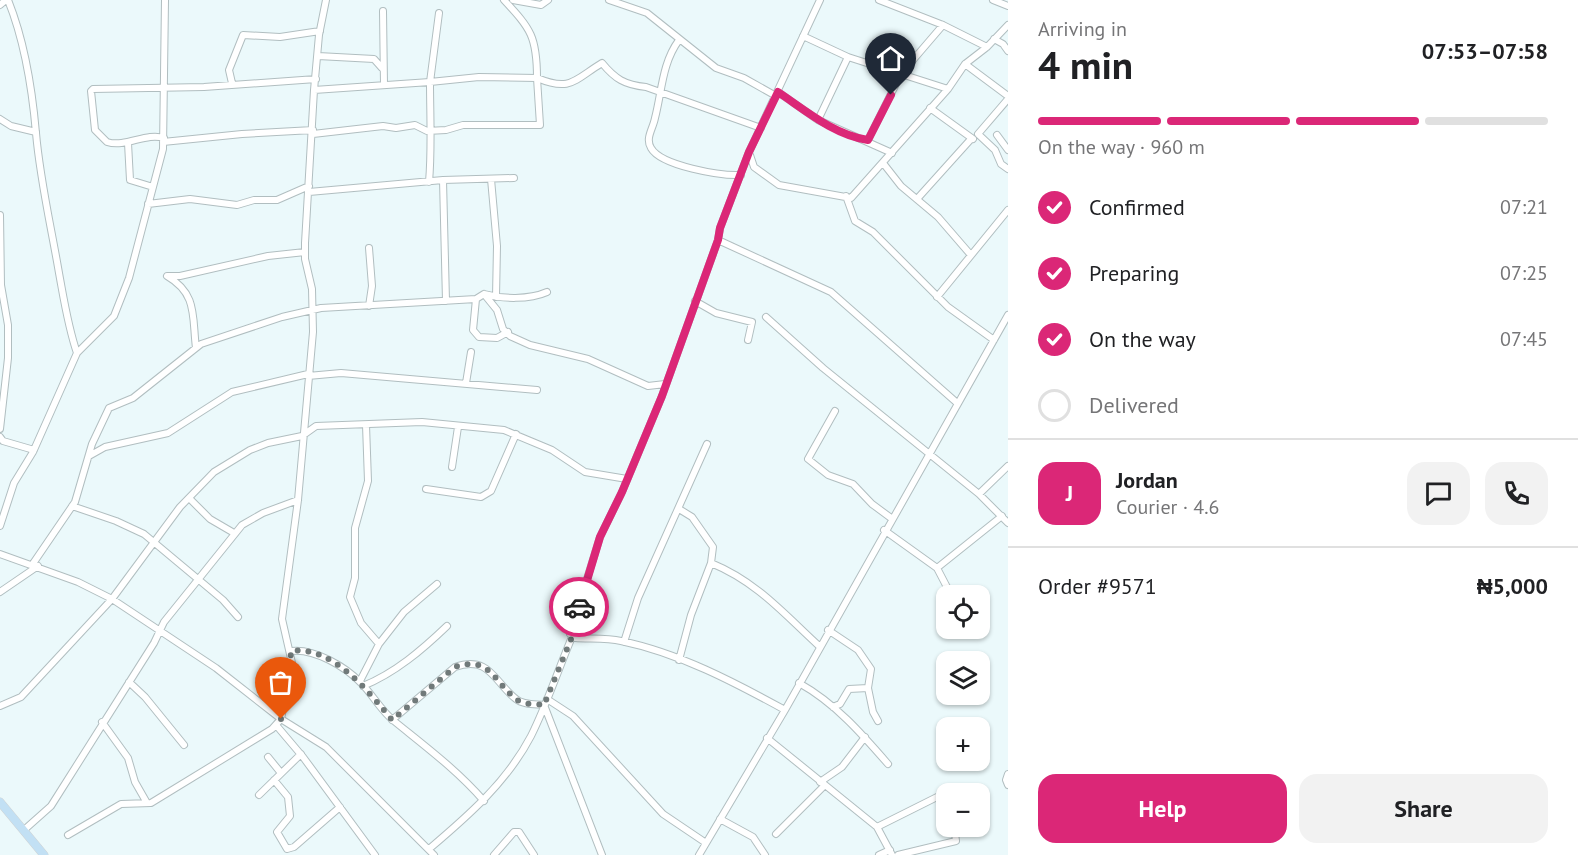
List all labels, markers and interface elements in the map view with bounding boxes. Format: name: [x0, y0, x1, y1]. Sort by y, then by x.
text: Arriving in: [1038, 16, 1127, 42]
pin: [865, 33, 916, 95]
text: 07:53–07:58: [1422, 37, 1548, 65]
text: 4 min: [1038, 39, 1133, 90]
icon: home: [874, 42, 907, 75]
text: On the way · 960 m: [1038, 134, 1205, 160]
icon: check: [1038, 191, 1071, 224]
text: Confirmed: [1089, 193, 1185, 221]
text: 07:21: [1500, 194, 1548, 220]
icon: check: [1038, 257, 1071, 290]
text: Preparing: [1089, 259, 1179, 287]
text: 07:25: [1500, 260, 1548, 286]
icon: check: [1038, 323, 1071, 356]
text: On the way: [1089, 325, 1196, 353]
text: 07:45: [1500, 326, 1548, 352]
text: Delivered: [1089, 391, 1179, 419]
button: chat: [1407, 462, 1470, 525]
button: phone: [1485, 462, 1548, 525]
text: Jordan: [1116, 466, 1178, 494]
text: J: [1066, 479, 1073, 507]
text: Courier · 4.6: [1116, 494, 1219, 520]
text: Order #9571: [1038, 572, 1157, 600]
text: ₦5,000: [1477, 572, 1548, 600]
courier: [549, 577, 609, 637]
map controls: [936, 585, 990, 837]
button: locate: [936, 585, 990, 639]
icon: car: [563, 591, 596, 624]
button: layers: [936, 651, 990, 705]
pin: [255, 657, 306, 719]
icon: bag: [264, 666, 297, 699]
button: +: [936, 717, 990, 771]
button: Help: [1038, 774, 1287, 843]
button: Share: [1299, 774, 1548, 843]
button: −: [936, 783, 990, 837]

